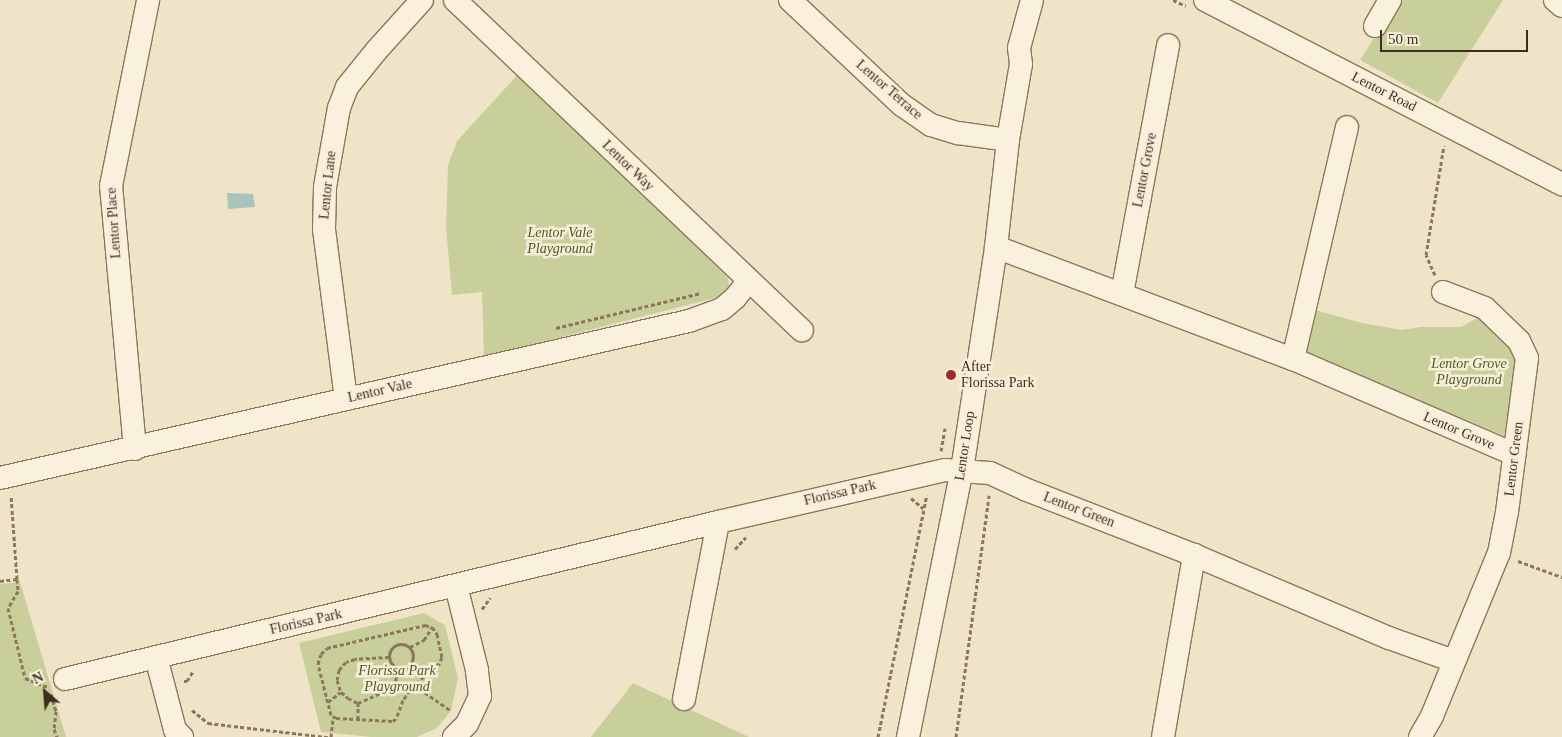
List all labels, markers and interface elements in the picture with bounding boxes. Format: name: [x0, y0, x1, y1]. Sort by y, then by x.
scale bar: [1382, 20, 1530, 52]
text: 50 m: [1388, 31, 1418, 47]
street label: Lentor Terrace: [852, 57, 926, 123]
street label: Lentor Road: [1349, 69, 1419, 115]
street label: Lentor Grove: [1130, 131, 1160, 209]
street label: Lentor Way: [598, 137, 658, 195]
street label: Lentor Lane: [316, 150, 340, 220]
street label: Lentor Place: [103, 187, 125, 259]
park label: Lentor Vale Playground: [527, 225, 593, 258]
park label: Lentor Grove Playground: [1431, 356, 1507, 388]
place label: After Florissa Park: [961, 359, 1034, 392]
marker: After Florissa Park: [945, 369, 957, 381]
street label: Lentor Vale: [346, 375, 414, 407]
street label: Lentor Grove: [1421, 408, 1497, 454]
street label: Lentor Loop: [951, 410, 979, 482]
street label: Lentor Green: [1501, 421, 1527, 497]
street label: Florissa Park: [802, 477, 878, 509]
street label: Lentor Green: [1041, 489, 1117, 531]
street label: Florissa Park: [268, 606, 344, 638]
park label: Florissa Park Playground: [358, 663, 436, 696]
north arrow: [20, 667, 70, 717]
text: N: [30, 669, 46, 687]

